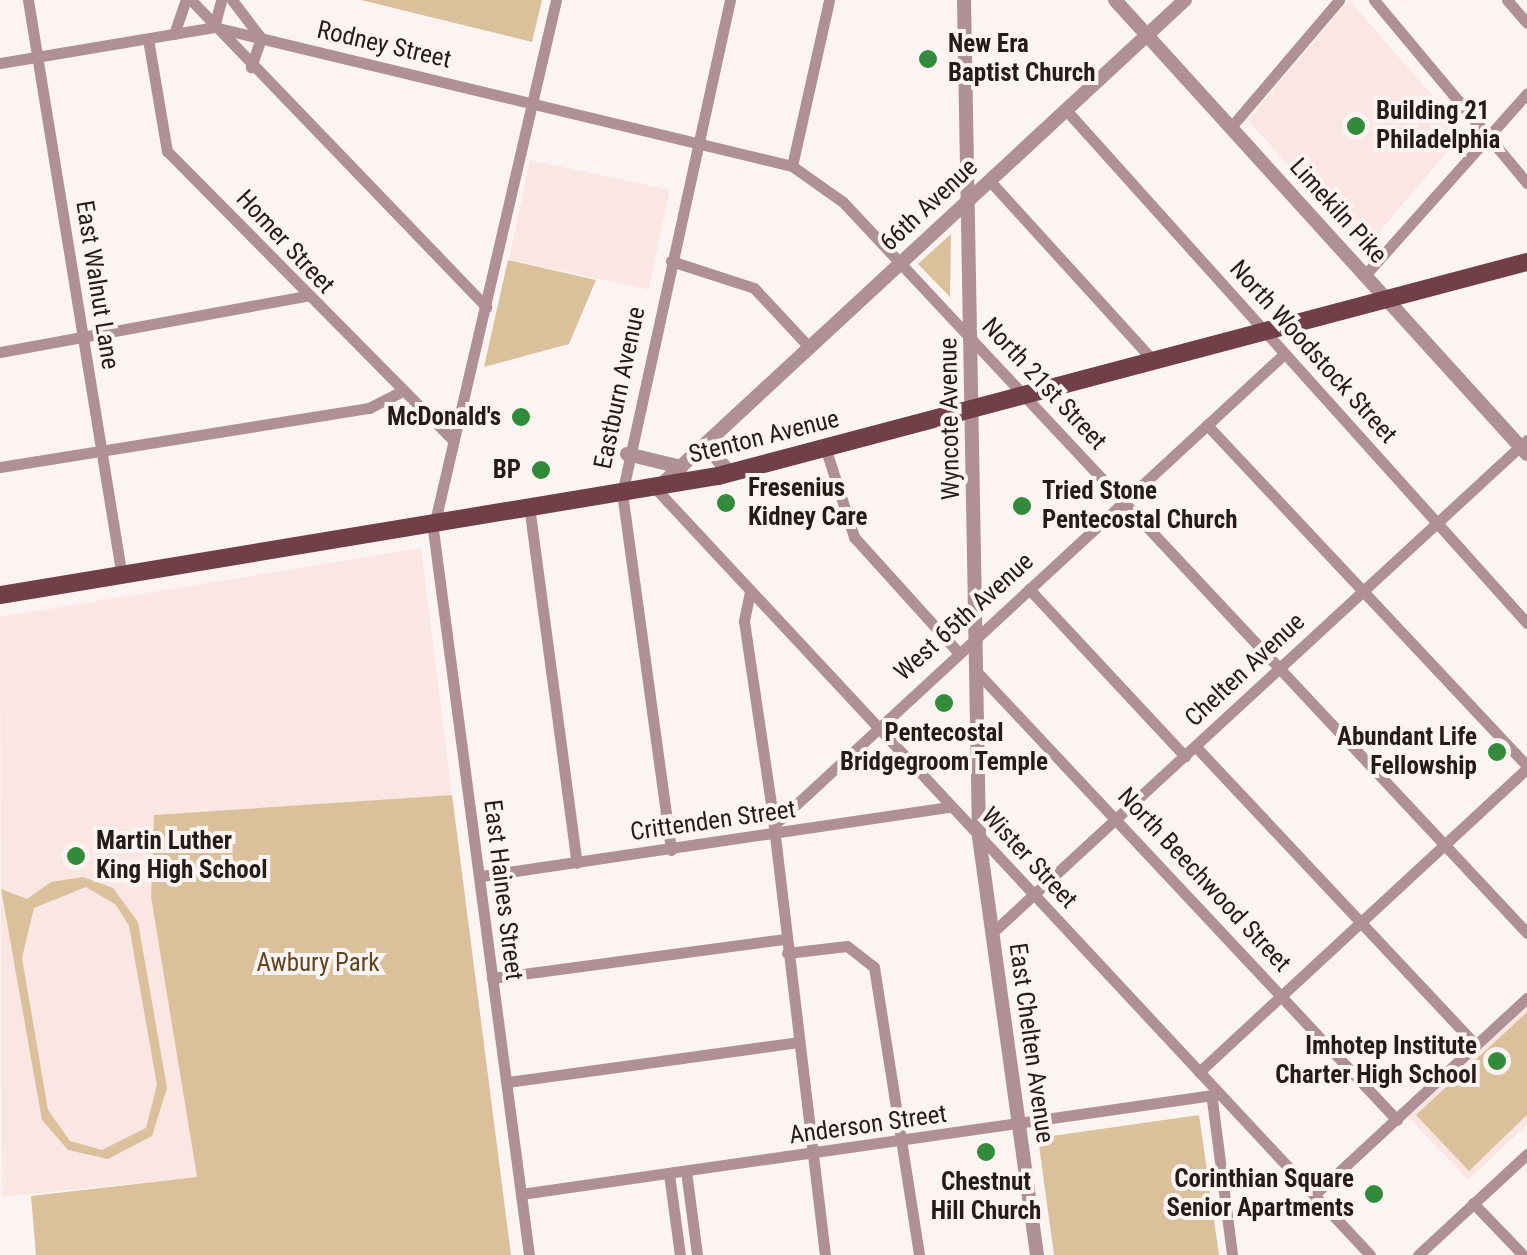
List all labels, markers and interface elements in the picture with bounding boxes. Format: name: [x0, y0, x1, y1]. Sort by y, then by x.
street label: Rodney Street: [314, 15, 454, 75]
place label: New Era Baptist Church: [948, 30, 1096, 89]
marker: New Era Baptist Church: [917, 48, 939, 70]
place label: Building 21 Philadelphia: [1376, 97, 1500, 156]
marker: Building 21 Philadelphia: [1345, 115, 1367, 137]
street label: 66th Avenue: [874, 152, 984, 258]
street label: Limekiln Pike: [1283, 152, 1393, 270]
street label: Homer Street: [230, 184, 340, 300]
street label: East Walnut Lane: [69, 199, 125, 371]
street label: North Woodstock Street: [1223, 254, 1403, 450]
street label: Eastburn Avenue: [588, 304, 652, 472]
street label: North 21st Street: [975, 312, 1113, 456]
street label: Wyncote Avenue: [934, 338, 966, 500]
place label: McDonald's: [387, 402, 501, 432]
street label: Stenton Avenue: [686, 404, 842, 470]
marker: McDonald's: [510, 406, 532, 428]
place label: BP: [493, 455, 521, 485]
marker: BP: [530, 459, 552, 481]
place label: Fresenius Kidney Care: [748, 474, 868, 533]
place label: Tried Stone Pentecostal Church: [1042, 477, 1237, 536]
marker: Fresenius Kidney Care: [713, 490, 739, 516]
marker: Tried Stone Pentecostal Church: [1011, 495, 1033, 517]
street label: West 65th Avenue: [888, 547, 1040, 687]
street label: Chelten Avenue: [1179, 607, 1311, 733]
marker: Pentecostal Bridgegroom Temple: [933, 692, 955, 714]
place label: Pentecostal Bridgegroom Temple: [840, 719, 1048, 778]
place label: Abundant Life Fellowship: [1337, 723, 1477, 782]
marker: Abundant Life Fellowship: [1486, 741, 1508, 763]
street label: North Beechwood Street: [1111, 782, 1297, 978]
street label: Crittenden Street: [628, 795, 798, 847]
street label: East Haines Street: [477, 798, 529, 982]
street label: Wister Street: [975, 801, 1083, 915]
place label: Martin Luther King High School: [96, 827, 268, 886]
marker: Martin Luther King High School: [65, 845, 87, 867]
street label: East Chelten Avenue: [1002, 941, 1060, 1145]
park label: Awbury Park: [256, 948, 380, 978]
place label: Imhotep Institute Charter High School: [1275, 1032, 1477, 1091]
marker: Imhotep Institute Charter High School: [1486, 1050, 1508, 1072]
street label: Anderson Street: [787, 1099, 949, 1151]
marker: Chestnut Hill Church: [975, 1141, 997, 1163]
place label: Corinthian Square Senior Apartments: [1167, 1165, 1354, 1224]
place label: Chestnut Hill Church: [931, 1168, 1041, 1227]
marker: Corinthian Square Senior Apartments: [1363, 1183, 1385, 1205]

